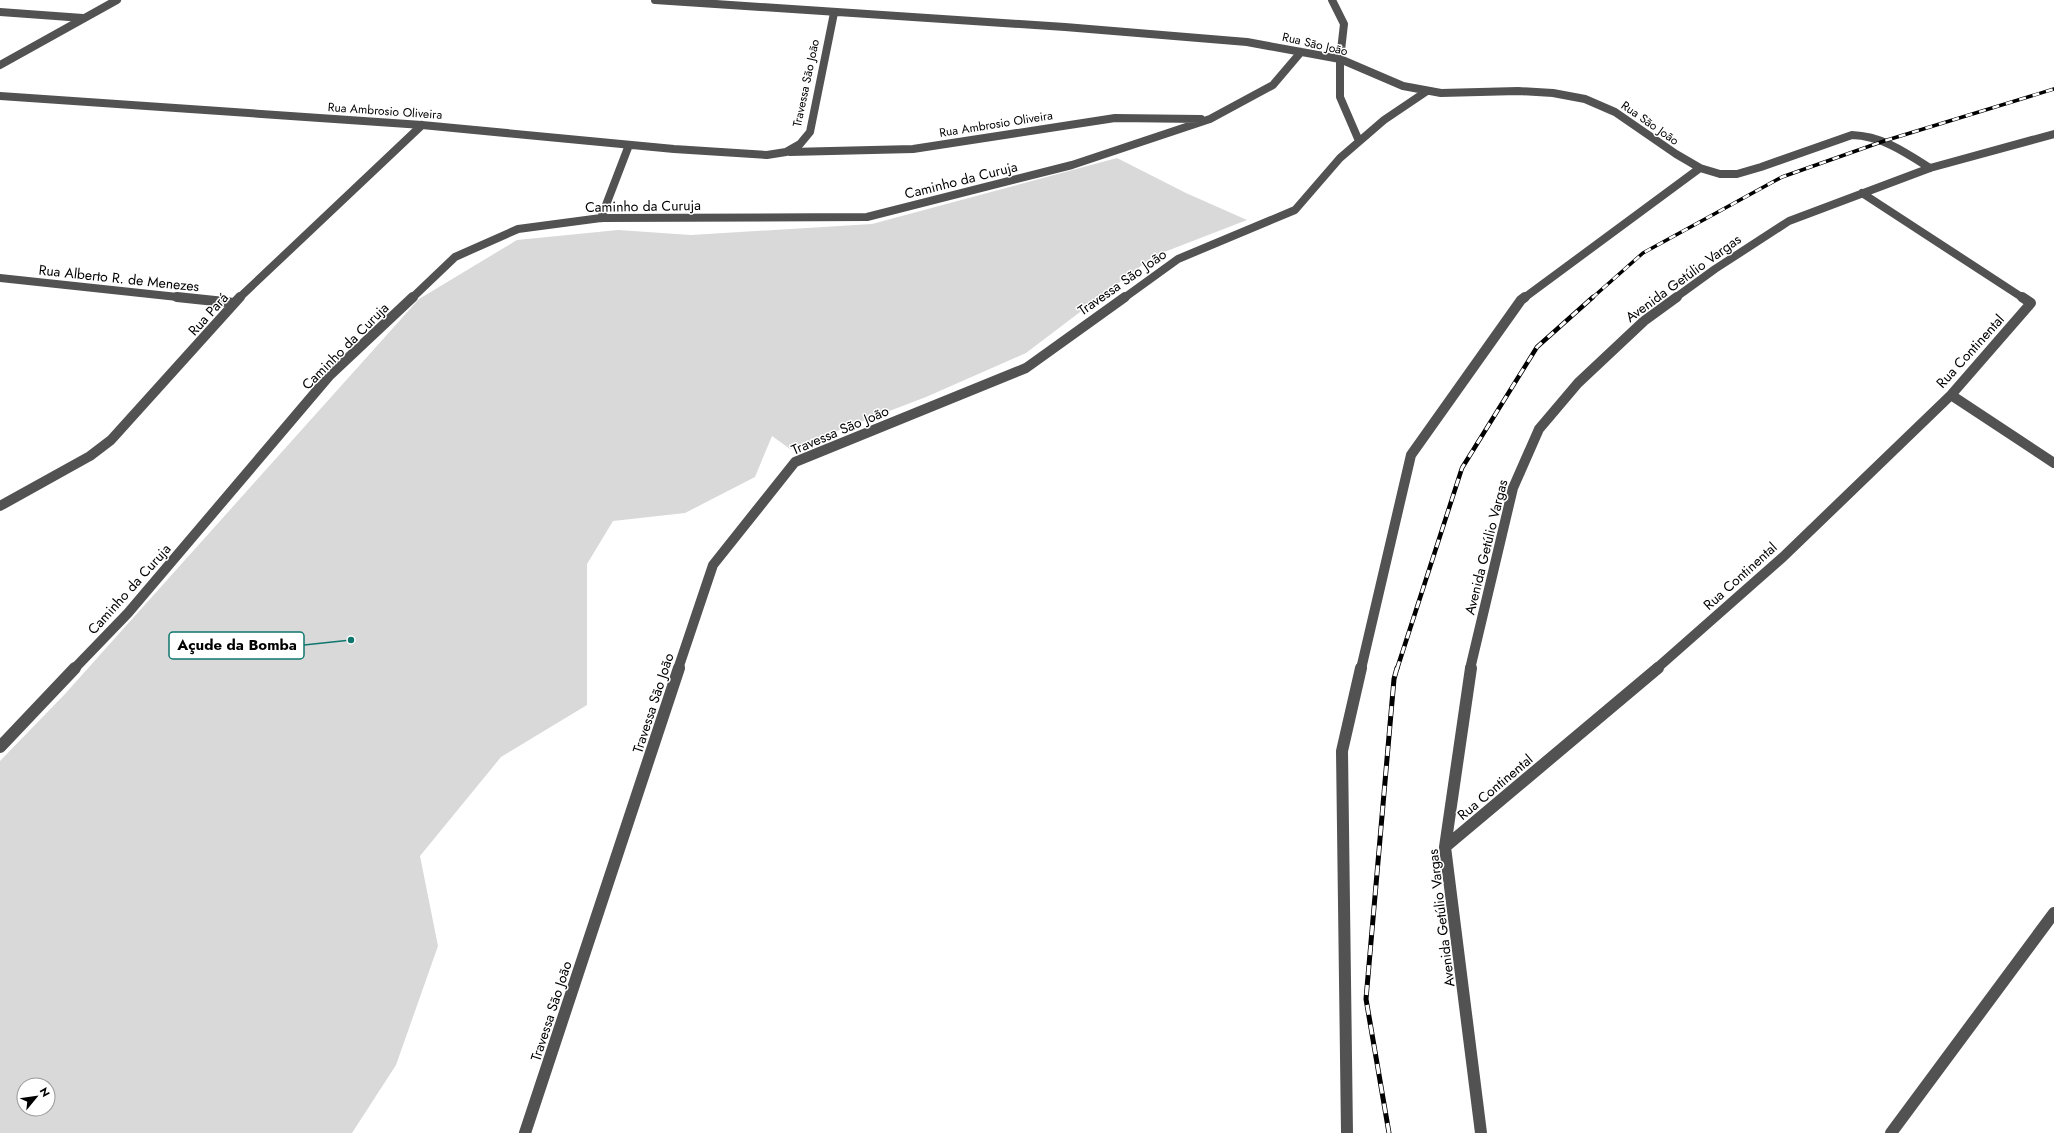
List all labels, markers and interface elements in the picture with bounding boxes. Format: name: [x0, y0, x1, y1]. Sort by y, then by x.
street label: Rua São João: [1280, 28, 1350, 60]
street label: Travessa São João: [788, 37, 824, 128]
street label: Rua São João: [1617, 96, 1683, 150]
street label: Rua Ambrosio Oliveira: [327, 98, 443, 124]
street label: Rua Ambrosio Oliveira: [938, 106, 1054, 142]
street label: Caminho da Curuja: [902, 156, 1020, 204]
street label: Caminho da Curuja: [585, 195, 701, 217]
street label: Avenida Getúlio Vargas: [1621, 229, 1745, 327]
street label: Travessa São João: [1074, 244, 1171, 320]
street label: Rua Alberto R. de Menezes: [38, 260, 201, 296]
street label: Rua Pará: [183, 288, 233, 340]
street label: Caminho da Curuja: [297, 298, 393, 394]
street label: Rua Continental: [1931, 310, 2009, 392]
street label: Travessa São João: [788, 400, 892, 460]
street label: Avenida Getúlio Vargas: [1460, 477, 1513, 617]
street label: Rua Continental: [1699, 537, 1781, 615]
street label: Caminho da Curuja: [83, 539, 175, 639]
callout: Açude da Bomba: [169, 632, 304, 659]
text: Açude da Bomba: [176, 634, 297, 656]
street label: Travessa São João: [627, 650, 679, 756]
street label: Rua Continental: [1453, 749, 1537, 825]
street label: Avenida Getúlio Vargas: [1423, 848, 1459, 988]
street label: Travessa São João: [525, 958, 577, 1064]
north arrow: [16, 1077, 56, 1117]
text: N: [36, 1084, 54, 1100]

